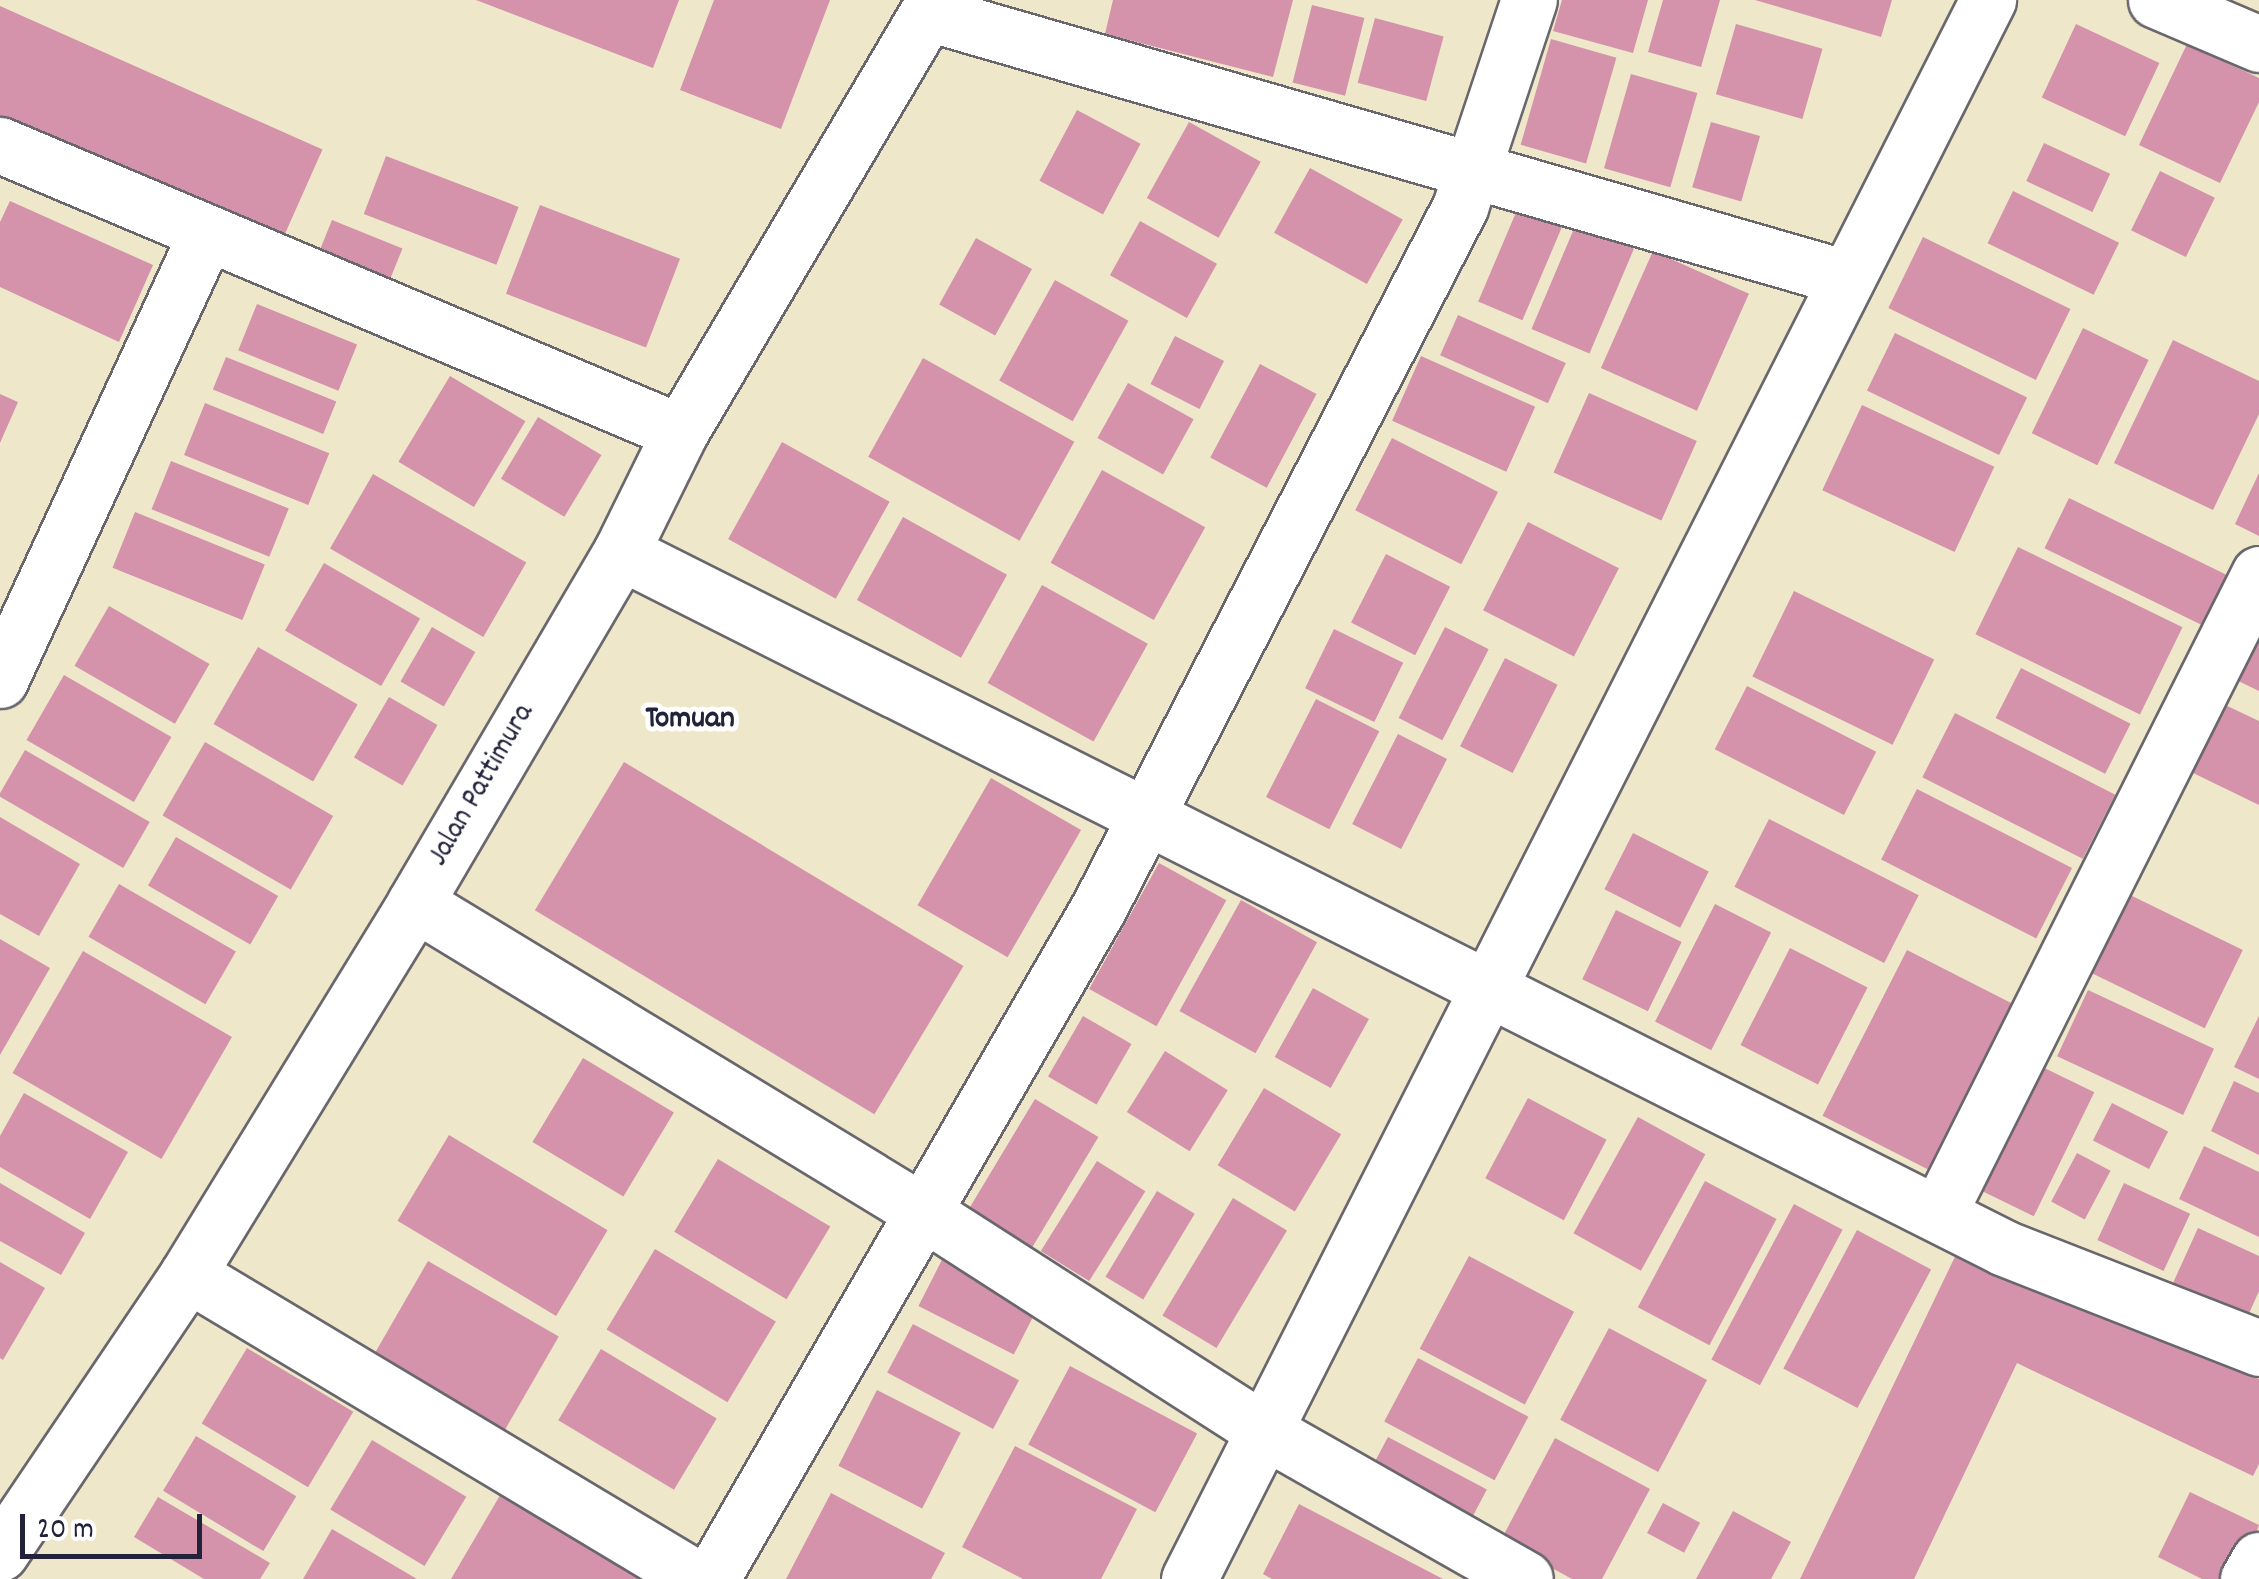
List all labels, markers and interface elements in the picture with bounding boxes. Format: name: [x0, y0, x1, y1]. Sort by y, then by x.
street label: Jalan Pattimura: [422, 699, 544, 873]
district label: Tomuan: [645, 701, 735, 739]
scale bar: [25, 1494, 208, 1556]
text: 20 m: [37, 1510, 94, 1553]

